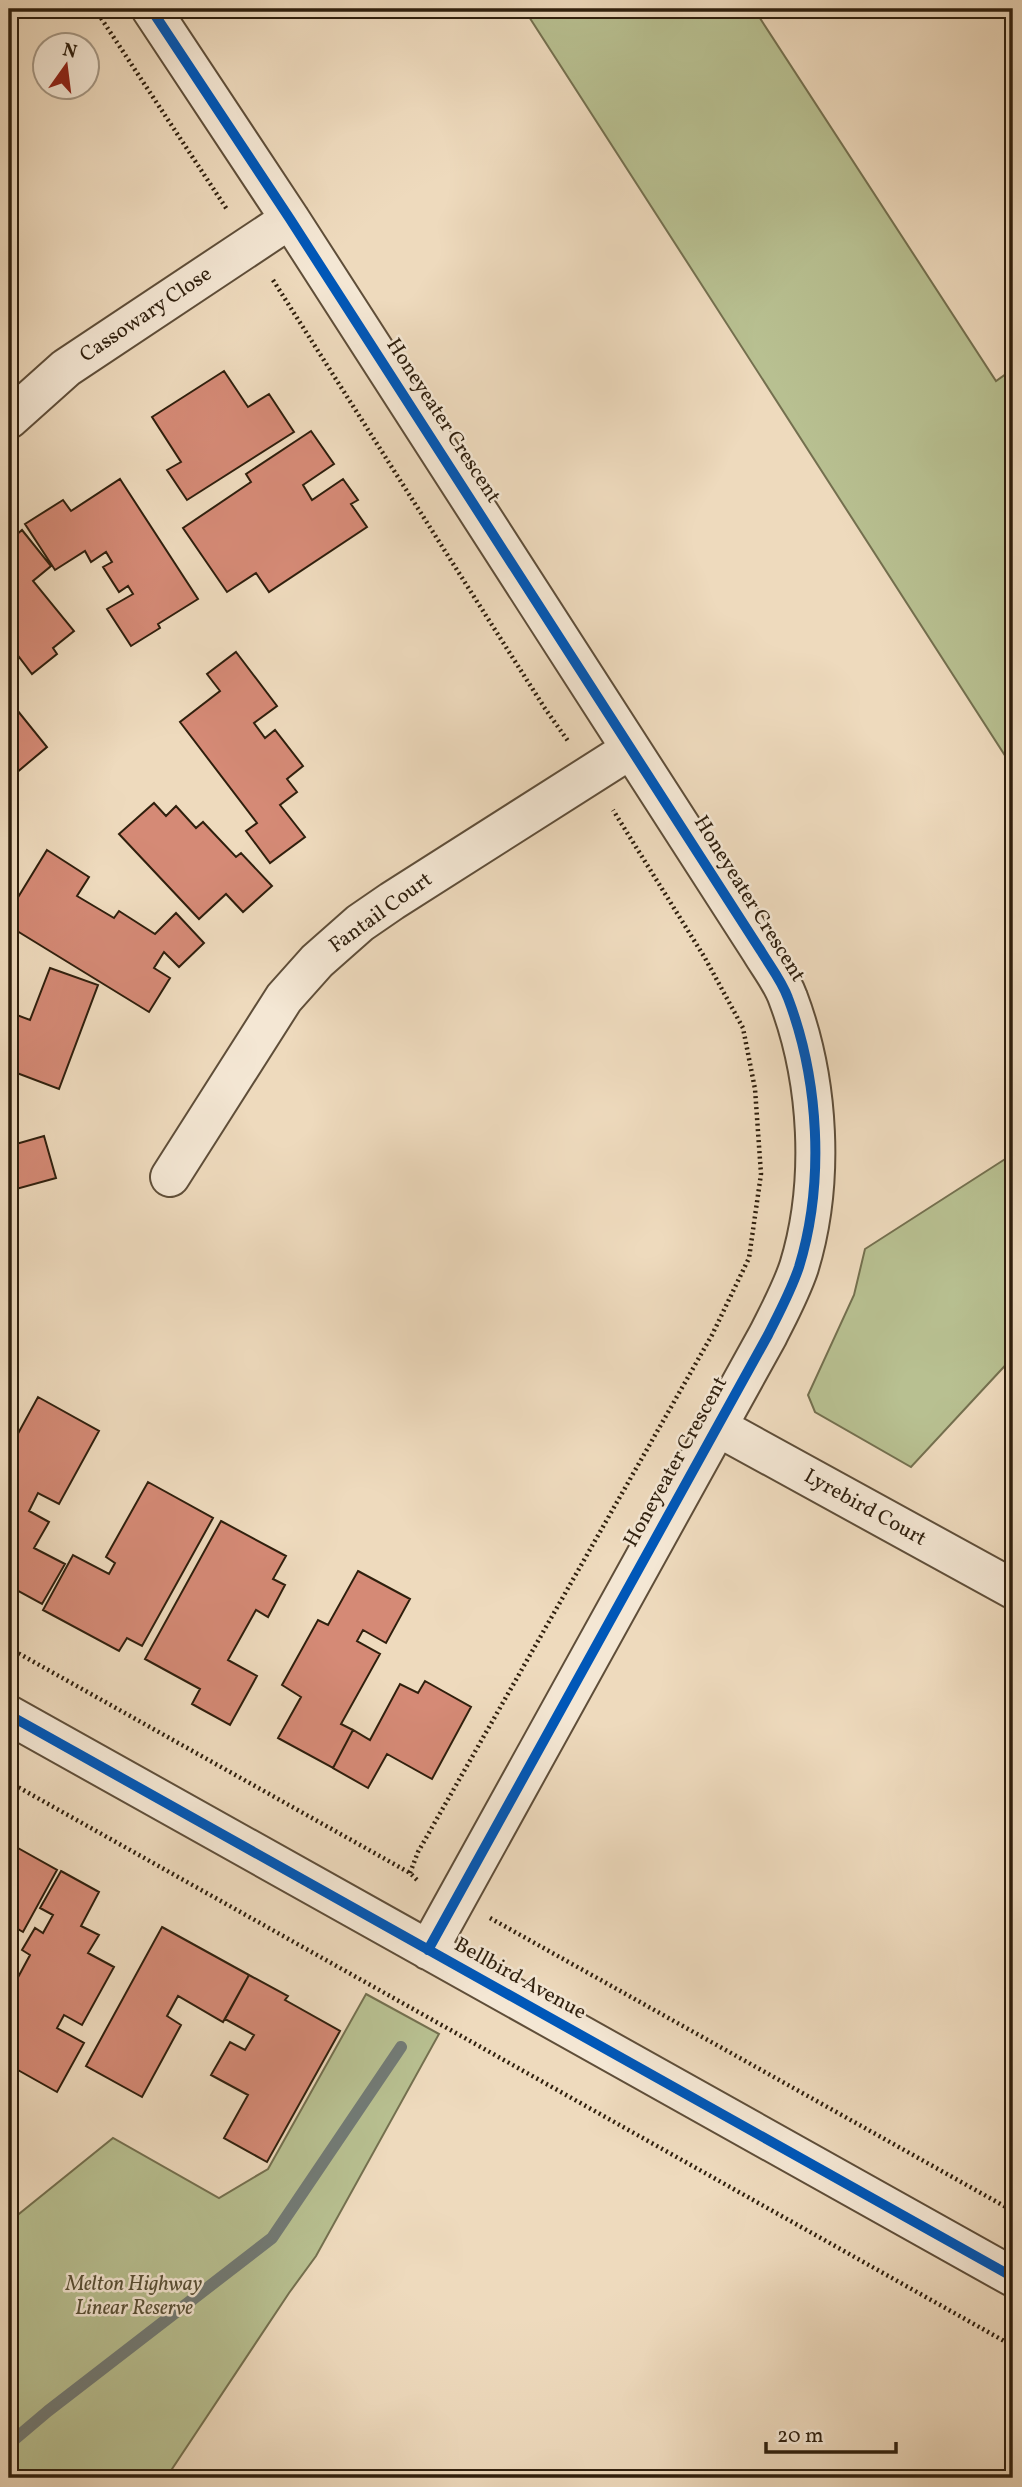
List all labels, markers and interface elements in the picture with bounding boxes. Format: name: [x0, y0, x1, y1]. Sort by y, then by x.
north arrow: [32, 32, 102, 102]
text: N: [60, 37, 80, 66]
street label: Cassowary Close: [74, 260, 218, 370]
street label: Honeyeater Crescent: [379, 333, 507, 509]
street label: Honeyeater Crescent: [686, 810, 812, 988]
street label: Fantail Court: [323, 866, 439, 960]
street label: Honeyeater Crescent: [617, 1371, 735, 1553]
street label: Lyrebird Court: [799, 1462, 931, 1554]
street label: Bellbird Avenue: [449, 1931, 591, 2027]
park label: Melton Highway Linear Reserve: [65, 2270, 203, 2323]
scale bar: [766, 2410, 896, 2454]
text: 20 m: [777, 2422, 823, 2451]

